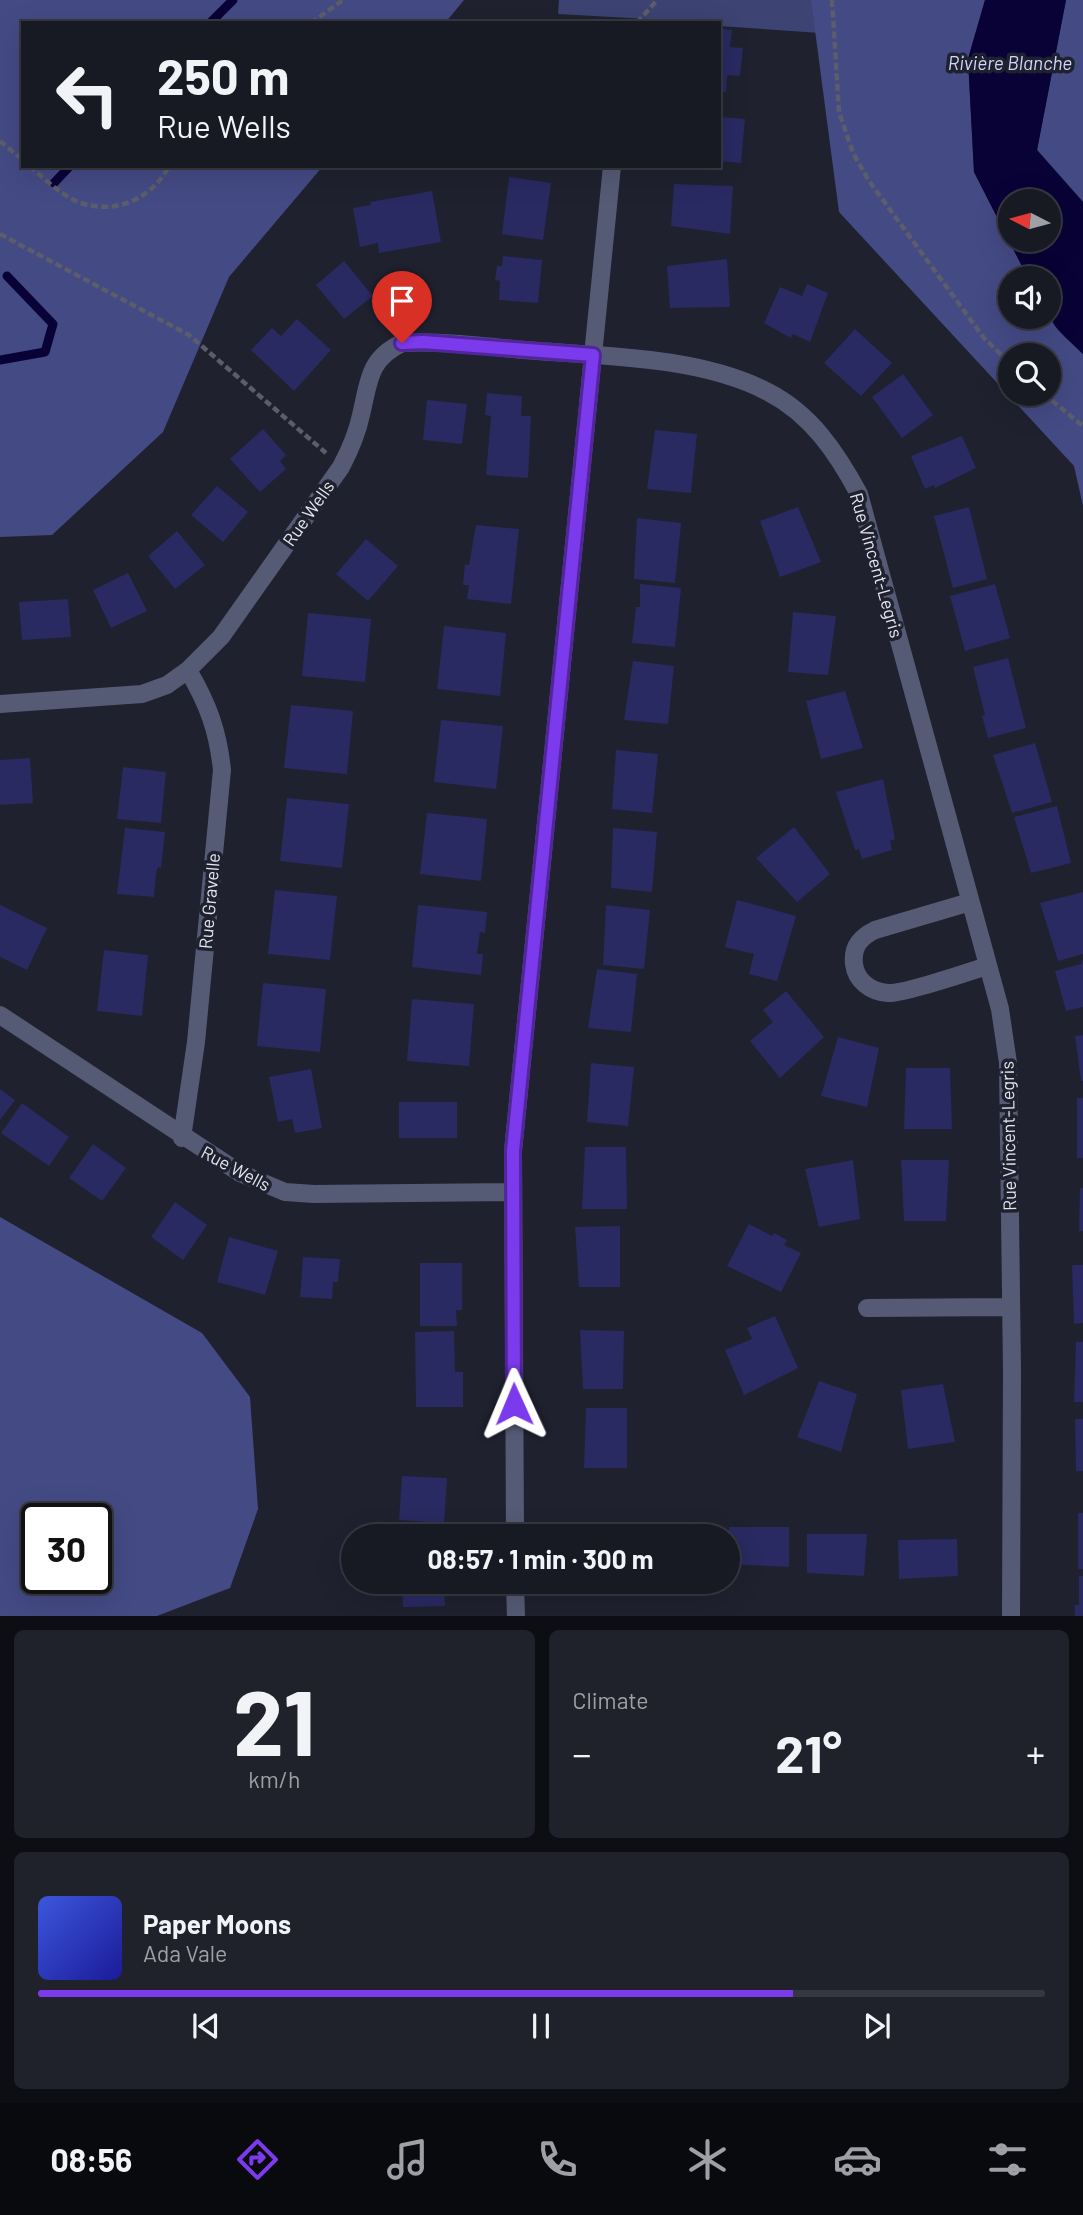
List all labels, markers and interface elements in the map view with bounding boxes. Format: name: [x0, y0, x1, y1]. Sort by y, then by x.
text: 250 m: [157, 46, 290, 105]
icon: left: [42, 49, 133, 140]
water label: Rivière Blanche: [948, 51, 1072, 74]
text: Rue Wells: [157, 106, 291, 144]
north arrow: [998, 189, 1060, 252]
map controls: [998, 189, 1061, 406]
button: sound: [998, 266, 1061, 329]
pin: [372, 271, 432, 343]
icon: arrive: [383, 282, 421, 320]
button: search: [998, 343, 1061, 406]
street label: Rue Wells: [277, 476, 339, 550]
street label: Rue Vincent-Legris: [846, 490, 908, 640]
street label: Rue Gravelle: [194, 852, 224, 950]
street label: Rue Vincent-Legris: [996, 1061, 1020, 1211]
street label: Rue Wells: [198, 1141, 274, 1195]
position arrow: [477, 1367, 551, 1441]
speed limit sign: 30: [21, 1503, 112, 1594]
text: 08:57 · 1 min · 300 m: [428, 1543, 653, 1574]
text: 21: [233, 1665, 316, 1774]
text: Climate: [573, 1686, 649, 1714]
text: 21°: [775, 1721, 842, 1783]
text: −: [573, 1730, 592, 1776]
text: +: [1026, 1730, 1045, 1776]
text: km/h: [248, 1765, 300, 1793]
text: Paper Moons: [143, 1908, 291, 1939]
text: Ada Vale: [143, 1939, 227, 1967]
icon: previous: [187, 2007, 225, 2045]
icon: pause: [522, 2007, 560, 2045]
icon: next: [858, 2007, 896, 2045]
icon: directions: [233, 2135, 282, 2184]
icon: music: [383, 2135, 432, 2184]
icon: phone: [533, 2135, 582, 2184]
icon: climate: [683, 2135, 732, 2184]
icon: car: [833, 2135, 882, 2184]
icon: filters: [983, 2135, 1032, 2184]
text: 08:56: [51, 2140, 132, 2178]

